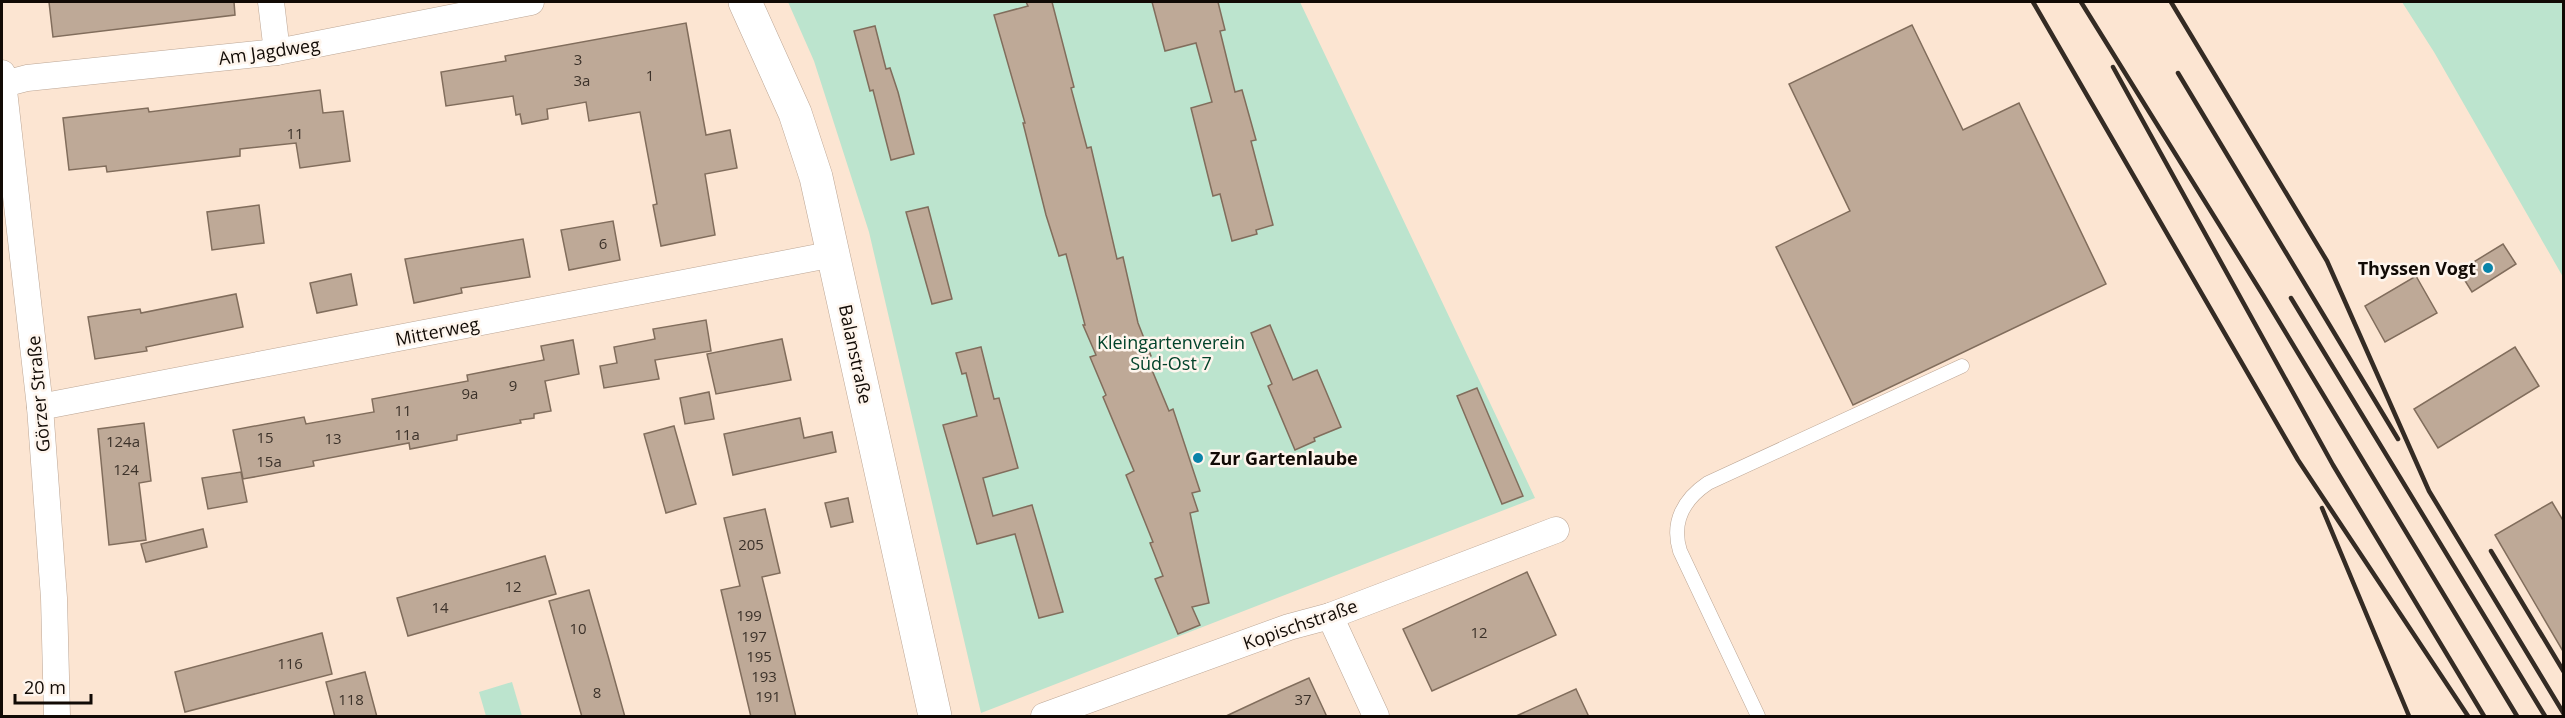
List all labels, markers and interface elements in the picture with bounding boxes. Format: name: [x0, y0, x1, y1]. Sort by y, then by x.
street label: Am Jagdweg: [217, 32, 321, 70]
house number: 3: [574, 49, 582, 69]
house number: 1: [646, 65, 654, 85]
house number: 3a: [574, 70, 590, 90]
house number: 11: [286, 123, 304, 143]
house number: 6: [599, 233, 607, 253]
place label: Thyssen Vogt: [2358, 256, 2476, 280]
marker: Thyssen Vogt: [2481, 261, 2495, 275]
street label: Balanstraße: [834, 302, 878, 406]
street label: Mitterweg: [393, 311, 481, 351]
park label: Kleingartenverein Süd-Ost 7: [1097, 330, 1245, 375]
street label: Görzer Straße: [21, 335, 55, 453]
house number: 9: [509, 375, 517, 395]
house number: 9a: [462, 383, 478, 403]
house number: 11: [394, 400, 412, 420]
house number: 11a: [394, 424, 420, 444]
house number: 15: [256, 427, 274, 447]
house number: 13: [324, 428, 342, 448]
house number: 124a: [106, 431, 140, 451]
place label: Zur Gartenlaube: [1210, 446, 1358, 470]
house number: 15a: [256, 451, 282, 471]
marker: Zur Gartenlaube: [1191, 451, 1205, 465]
house number: 124: [113, 459, 139, 479]
house number: 205: [738, 534, 764, 554]
house number: 12: [504, 576, 522, 596]
street label: Kopischstraße: [1240, 593, 1360, 655]
house number: 14: [431, 597, 449, 617]
house number: 199: [736, 605, 762, 625]
house number: 10: [569, 618, 587, 638]
house number: 12: [1470, 622, 1488, 642]
house number: 197: [741, 626, 767, 646]
house number: 195: [746, 646, 772, 666]
house number: 116: [277, 653, 303, 673]
house number: 193: [751, 666, 777, 686]
scale bar: [15, 667, 92, 705]
text: 20 m: [24, 675, 66, 699]
house number: 8: [593, 682, 601, 702]
house number: 191: [755, 686, 781, 706]
house number: 118: [338, 689, 364, 709]
house number: 37: [1294, 689, 1312, 709]

